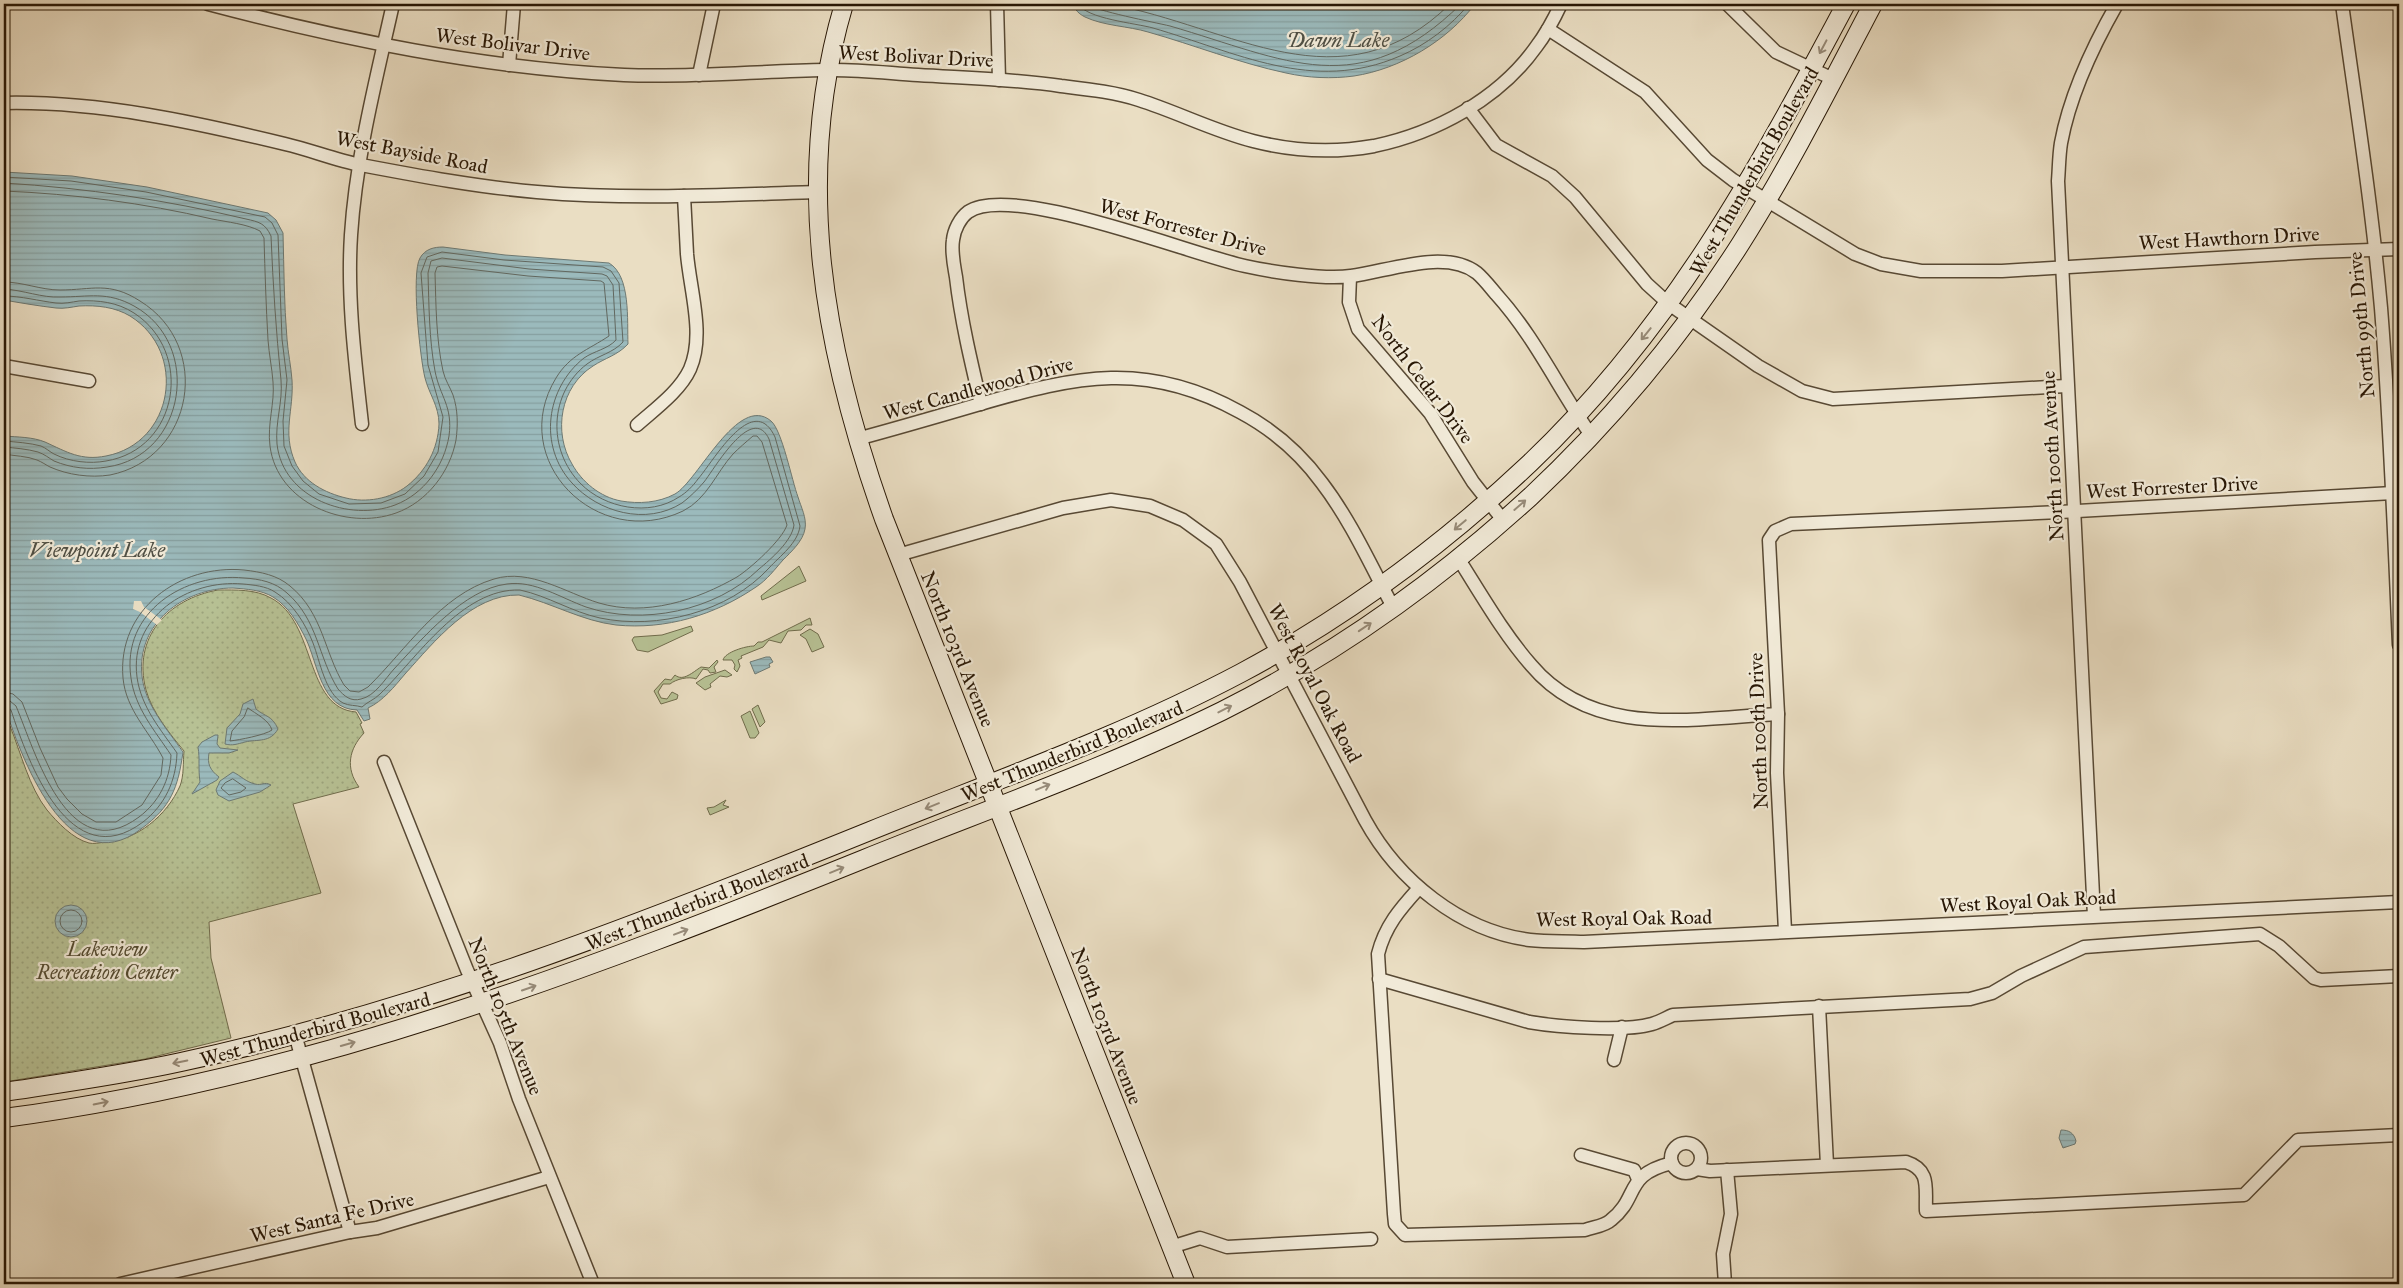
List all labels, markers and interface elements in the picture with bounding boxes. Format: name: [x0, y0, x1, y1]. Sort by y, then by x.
street label: West Bolivar Drive: [434, 23, 592, 65]
water label: Dawn Lake: [1287, 27, 1390, 53]
one-way arrow: [1818, 39, 1827, 54]
street label: West Bolivar Drive: [838, 40, 994, 72]
street label: West Thunderbird Boulevard: [1684, 62, 1824, 280]
street label: West Bayside Road: [334, 126, 490, 178]
street label: West Forrester Drive: [1097, 193, 1269, 261]
street label: West Hawthorn Drive: [2138, 221, 2320, 255]
street label: North 99th Drive: [2343, 251, 2379, 399]
street label: North Cedar Drive: [1367, 310, 1479, 448]
one-way arrow: [1640, 327, 1651, 340]
street label: West Candlewood Drive: [880, 351, 1076, 425]
street label: North 100th Avenue: [2036, 370, 2068, 542]
street label: West Forrester Drive: [2086, 471, 2258, 503]
one-way arrow: [1513, 500, 1526, 511]
one-way arrow: [1453, 519, 1466, 531]
water label: Viewpoint Lake: [29, 537, 166, 563]
street label: North 103rd Avenue: [916, 568, 1000, 730]
street label: West Royal Oak Road: [1263, 599, 1367, 767]
one-way arrow: [1357, 622, 1371, 632]
street label: North 100th Drive: [1743, 652, 1773, 810]
street label: West Thunderbird Boulevard: [957, 695, 1187, 807]
one-way arrow: [1217, 704, 1232, 713]
one-way arrow: [1035, 782, 1050, 791]
one-way arrow: [924, 802, 940, 811]
street label: West Thunderbird Boulevard: [582, 848, 812, 956]
one-way arrow: [829, 864, 844, 874]
street label: West Royal Oak Road: [1939, 884, 2117, 918]
street label: West Royal Oak Road: [1536, 904, 1712, 932]
one-way arrow: [673, 927, 688, 936]
street label: North 105th Avenue: [463, 934, 549, 1098]
park label: Lakeview Recreation Center: [35, 937, 179, 984]
street label: North 103rd Avenue: [1066, 944, 1148, 1108]
one-way arrow: [520, 982, 536, 992]
street label: West Thunderbird Boulevard: [197, 987, 433, 1071]
one-way arrow: [340, 1039, 356, 1048]
one-way arrow: [172, 1058, 188, 1068]
one-way arrow: [93, 1098, 109, 1107]
street label: West Santa Fe Drive: [248, 1187, 416, 1247]

